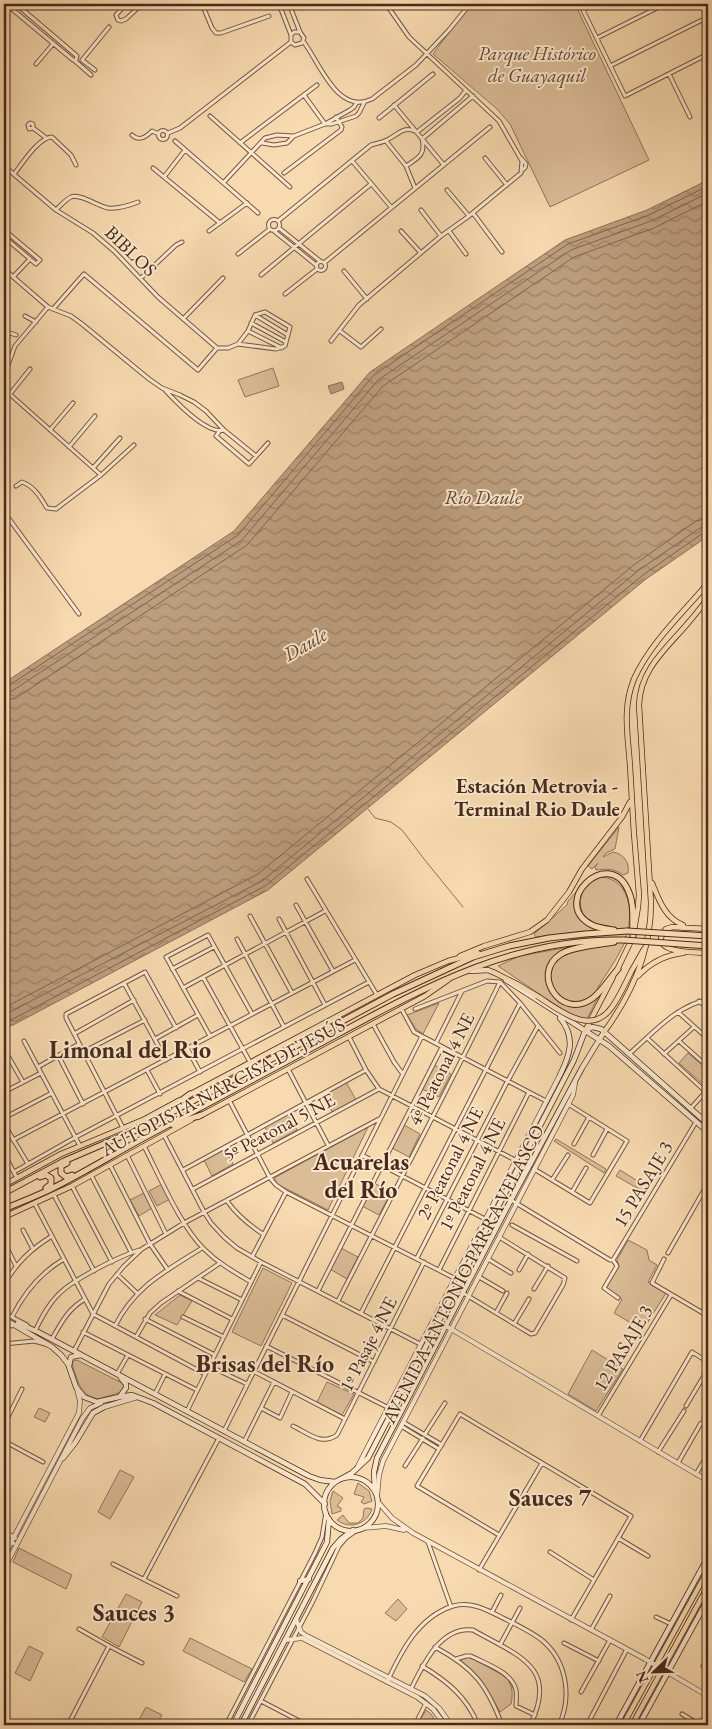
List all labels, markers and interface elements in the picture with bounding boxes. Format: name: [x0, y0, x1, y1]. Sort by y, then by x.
park label: Parque Histórico de Guayaquil: [478, 41, 596, 89]
street label: BIBLOS: [100, 220, 163, 282]
water label: Río Daule: [444, 484, 522, 510]
water label: Daule: [277, 621, 332, 667]
district label: Estación Metrovia - Terminal Rio Daule: [454, 773, 620, 822]
street label: 4º Peatonal 4 NE: [402, 1008, 480, 1130]
street label: AUTOPISTA NARCISA DE JESÚS: [96, 1012, 350, 1163]
district label: Limonal del Rio: [49, 1034, 211, 1065]
street label: 5º Peatonal 5 NE: [219, 1087, 340, 1167]
street label: 2º Peatonal 4 NE: [411, 1102, 489, 1224]
street label: 1º Peatonal 4 NE: [433, 1113, 511, 1235]
street label: AVENIDA ANTONIO PARRA VELASCO: [376, 1120, 550, 1429]
street label: 15 PASAJE 3: [608, 1136, 678, 1232]
district label: Acuarelas del Río: [312, 1146, 409, 1205]
street label: 1º Pasaje 4 NE: [333, 1292, 403, 1396]
street label: 12 PASAJE 3: [588, 1300, 658, 1396]
district label: Brisas del Río: [196, 1348, 334, 1379]
district label: Sauces 7: [509, 1482, 592, 1513]
district label: Sauces 3: [93, 1597, 175, 1628]
north arrow: [630, 1646, 680, 1696]
text: N: [631, 1668, 653, 1686]

